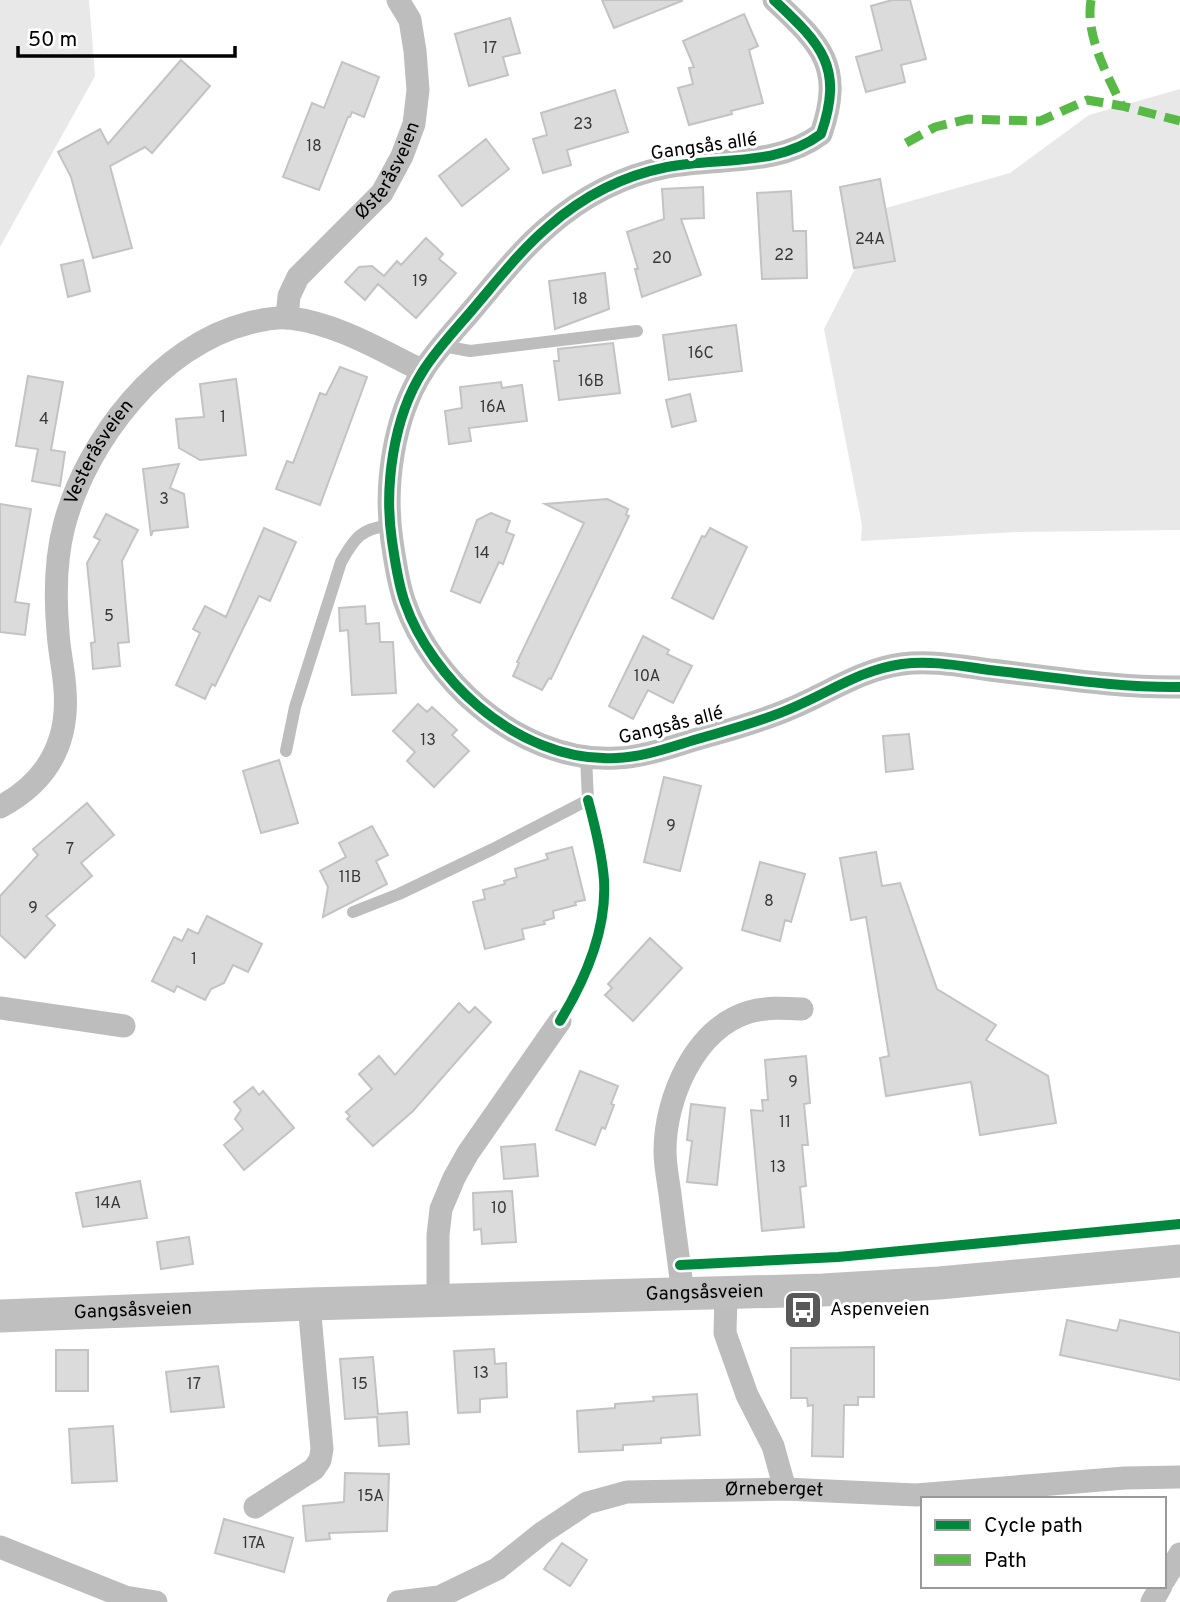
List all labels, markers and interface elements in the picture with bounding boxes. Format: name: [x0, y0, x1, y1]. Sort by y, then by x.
scale bar: [18, 14, 234, 58]
text: 50 m: [28, 27, 77, 54]
house number: 17: [483, 39, 497, 59]
house number: 23: [573, 115, 593, 135]
street label: Østeråsveien: [350, 119, 426, 225]
street label: Gangsås allé: [649, 128, 759, 166]
house number: 18: [306, 137, 322, 157]
house number: 24A: [855, 230, 885, 250]
house number: 22: [774, 246, 794, 266]
house number: 20: [652, 249, 672, 269]
house number: 19: [412, 272, 428, 292]
house number: 18: [572, 290, 588, 310]
house number: 16C: [688, 344, 714, 364]
house number: 16B: [578, 372, 604, 392]
street label: Vesteråsveien: [59, 395, 139, 508]
house number: 16A: [480, 398, 506, 418]
house number: 1: [220, 408, 226, 428]
house number: 4: [39, 410, 49, 430]
house number: 3: [159, 490, 169, 510]
house number: 14: [474, 544, 490, 564]
house number: 5: [104, 607, 114, 627]
house number: 10A: [634, 667, 660, 687]
street label: Gangsås allé: [616, 701, 726, 751]
house number: 13: [420, 731, 436, 751]
house number: 9: [666, 817, 676, 837]
house number: 7: [66, 840, 74, 860]
house number: 11B: [339, 868, 361, 888]
house number: 8: [764, 892, 774, 912]
house number: 9: [28, 899, 38, 919]
house number: 1: [191, 950, 197, 970]
house number: 9: [788, 1073, 798, 1093]
house number: 11: [779, 1113, 791, 1133]
house number: 13: [770, 1158, 786, 1178]
house number: 14A: [95, 1194, 121, 1214]
house number: 10: [491, 1199, 507, 1219]
street label: Gangsåsveien: [645, 1280, 764, 1307]
bus stop icon: Aspenveien: [782, 1289, 824, 1331]
street label: Gangsåsveien: [73, 1297, 192, 1325]
place label: Aspenveien: [830, 1298, 930, 1322]
house number: 13: [473, 1364, 489, 1384]
house number: 17: [187, 1375, 201, 1395]
house number: 15: [352, 1375, 368, 1395]
street label: Ørneberget: [725, 1477, 824, 1503]
house number: 15A: [358, 1487, 384, 1507]
legend: [921, 1497, 1166, 1588]
text: Cycle path: [984, 1513, 1083, 1540]
house number: 17A: [242, 1534, 266, 1554]
text: Path: [984, 1548, 1027, 1575]

